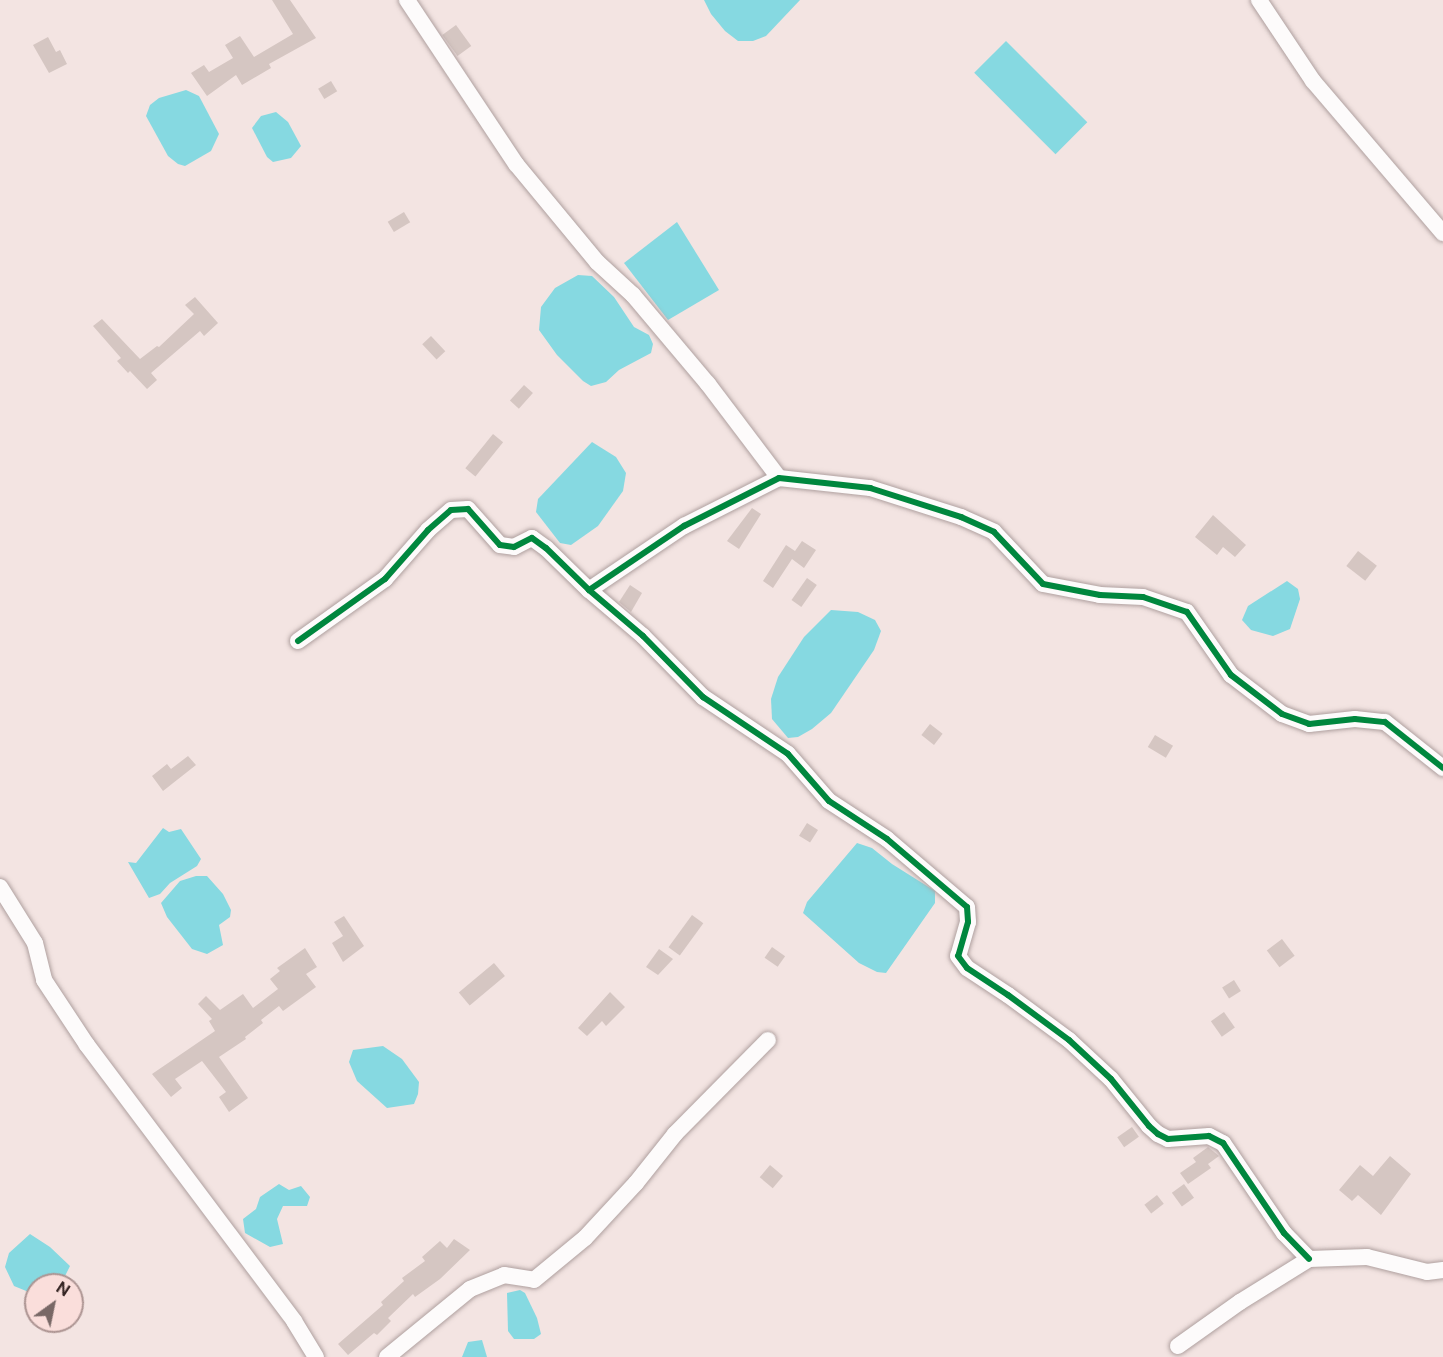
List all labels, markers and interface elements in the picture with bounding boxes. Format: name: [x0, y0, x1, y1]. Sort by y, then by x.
north arrow: [24, 1273, 84, 1333]
text: N: [53, 1278, 73, 1301]

